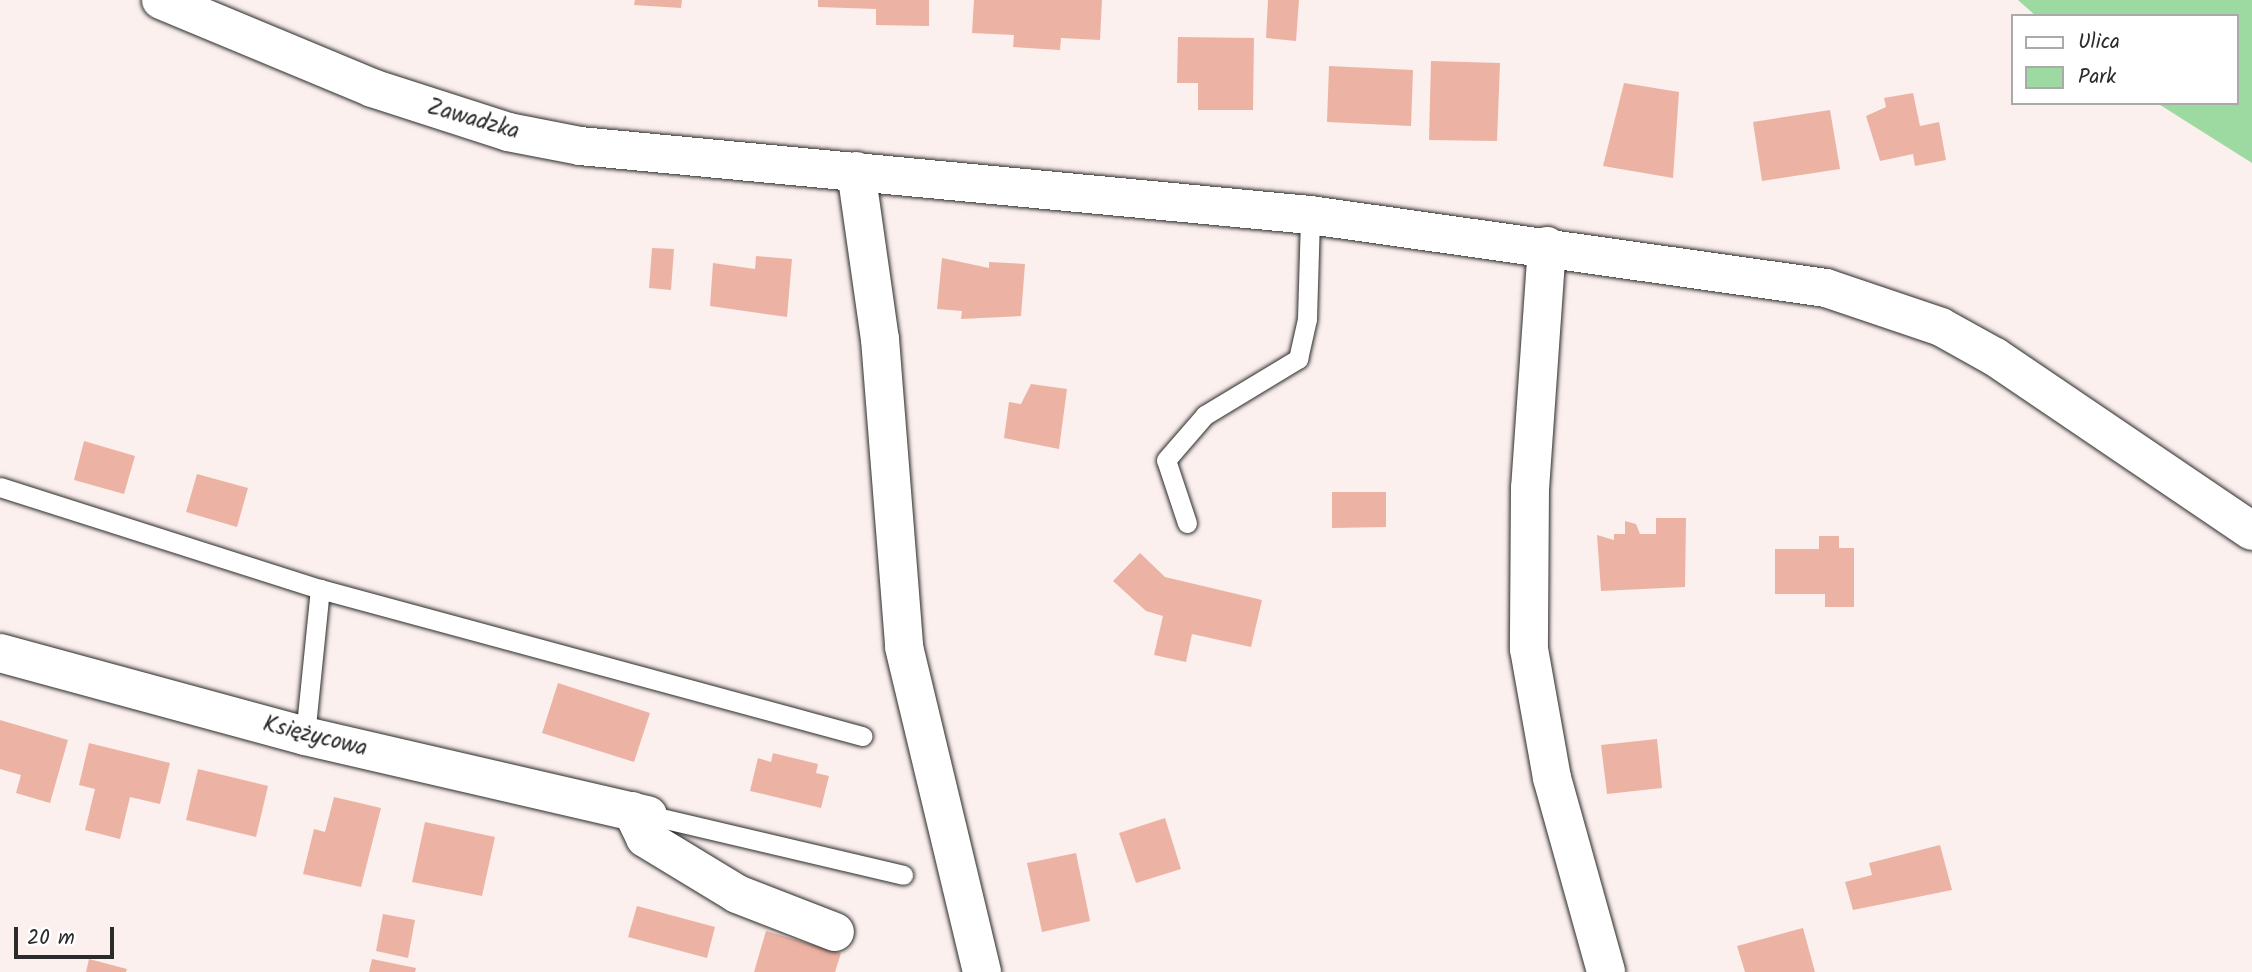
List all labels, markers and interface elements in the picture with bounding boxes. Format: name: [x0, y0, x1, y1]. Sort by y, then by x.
legend: [2010, 14, 2238, 105]
text: Ulica: [2078, 26, 2120, 59]
text: Park: [2078, 61, 2116, 94]
street label: Zawadzka: [424, 94, 522, 146]
street label: Księżycowa: [260, 711, 370, 763]
scale bar: [18, 912, 117, 956]
text: 20 m: [27, 922, 75, 955]

